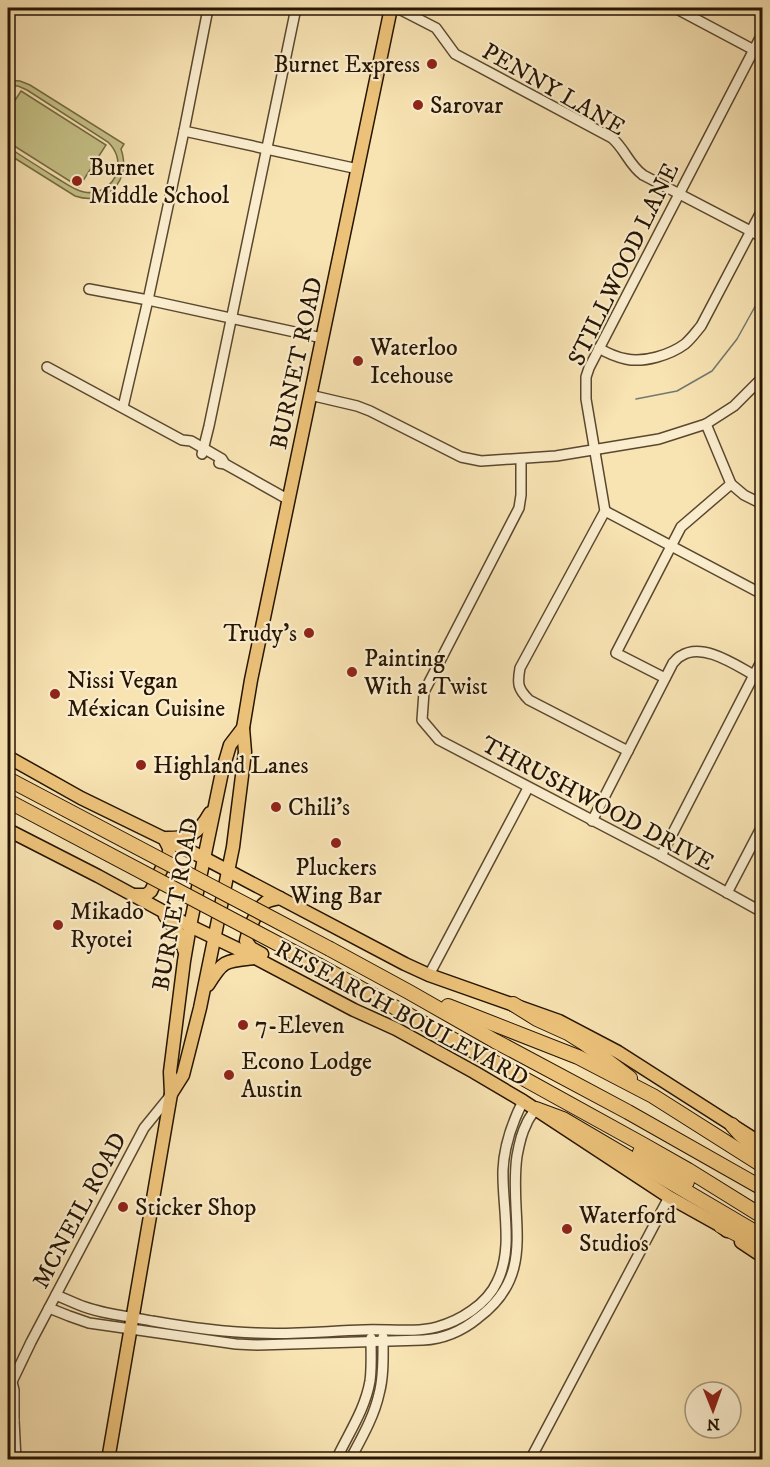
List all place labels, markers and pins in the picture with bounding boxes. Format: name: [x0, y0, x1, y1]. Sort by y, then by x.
place label: Burnet Express: [273, 50, 420, 80]
marker: Burnet Express: [425, 57, 439, 71]
place label: Sarovar: [430, 91, 503, 121]
marker: Sarovar: [411, 98, 425, 112]
place label: Burnet Middle School: [89, 153, 230, 211]
marker: Burnet Middle School: [70, 174, 84, 188]
place label: Waterloo Icehouse: [369, 333, 458, 391]
marker: Waterloo Icehouse: [351, 354, 365, 368]
place label: Trudy's: [223, 619, 297, 649]
marker: Trudy's: [302, 626, 316, 640]
place label: Painting With a Twist: [363, 644, 488, 702]
marker: Painting With a Twist: [345, 665, 359, 679]
place label: Nissi Vegan Méxican Cuisine: [67, 666, 225, 724]
marker: Nissi Vegan Méxican Cuisine: [48, 687, 62, 701]
place label: Highland Lanes: [153, 751, 309, 781]
marker: Highland Lanes: [134, 758, 148, 772]
place label: Chili's: [288, 793, 350, 823]
marker: Chili's: [269, 800, 283, 814]
marker: Pluckers Wing Bar: [329, 836, 343, 850]
place label: Pluckers Wing Bar: [289, 853, 382, 911]
place label: Mikado Ryotei: [70, 897, 144, 955]
marker: Mikado Ryotei: [51, 918, 65, 932]
place label: 7-Eleven: [255, 1011, 345, 1041]
marker: 7-Eleven: [236, 1018, 250, 1032]
place label: Econo Lodge Austin: [241, 1047, 372, 1105]
marker: Econo Lodge Austin: [222, 1068, 236, 1082]
place label: Sticker Shop: [135, 1193, 256, 1223]
marker: Sticker Shop: [116, 1200, 130, 1214]
place label: Waterford Studios: [578, 1201, 676, 1259]
marker: Waterford Studios: [560, 1222, 574, 1236]

